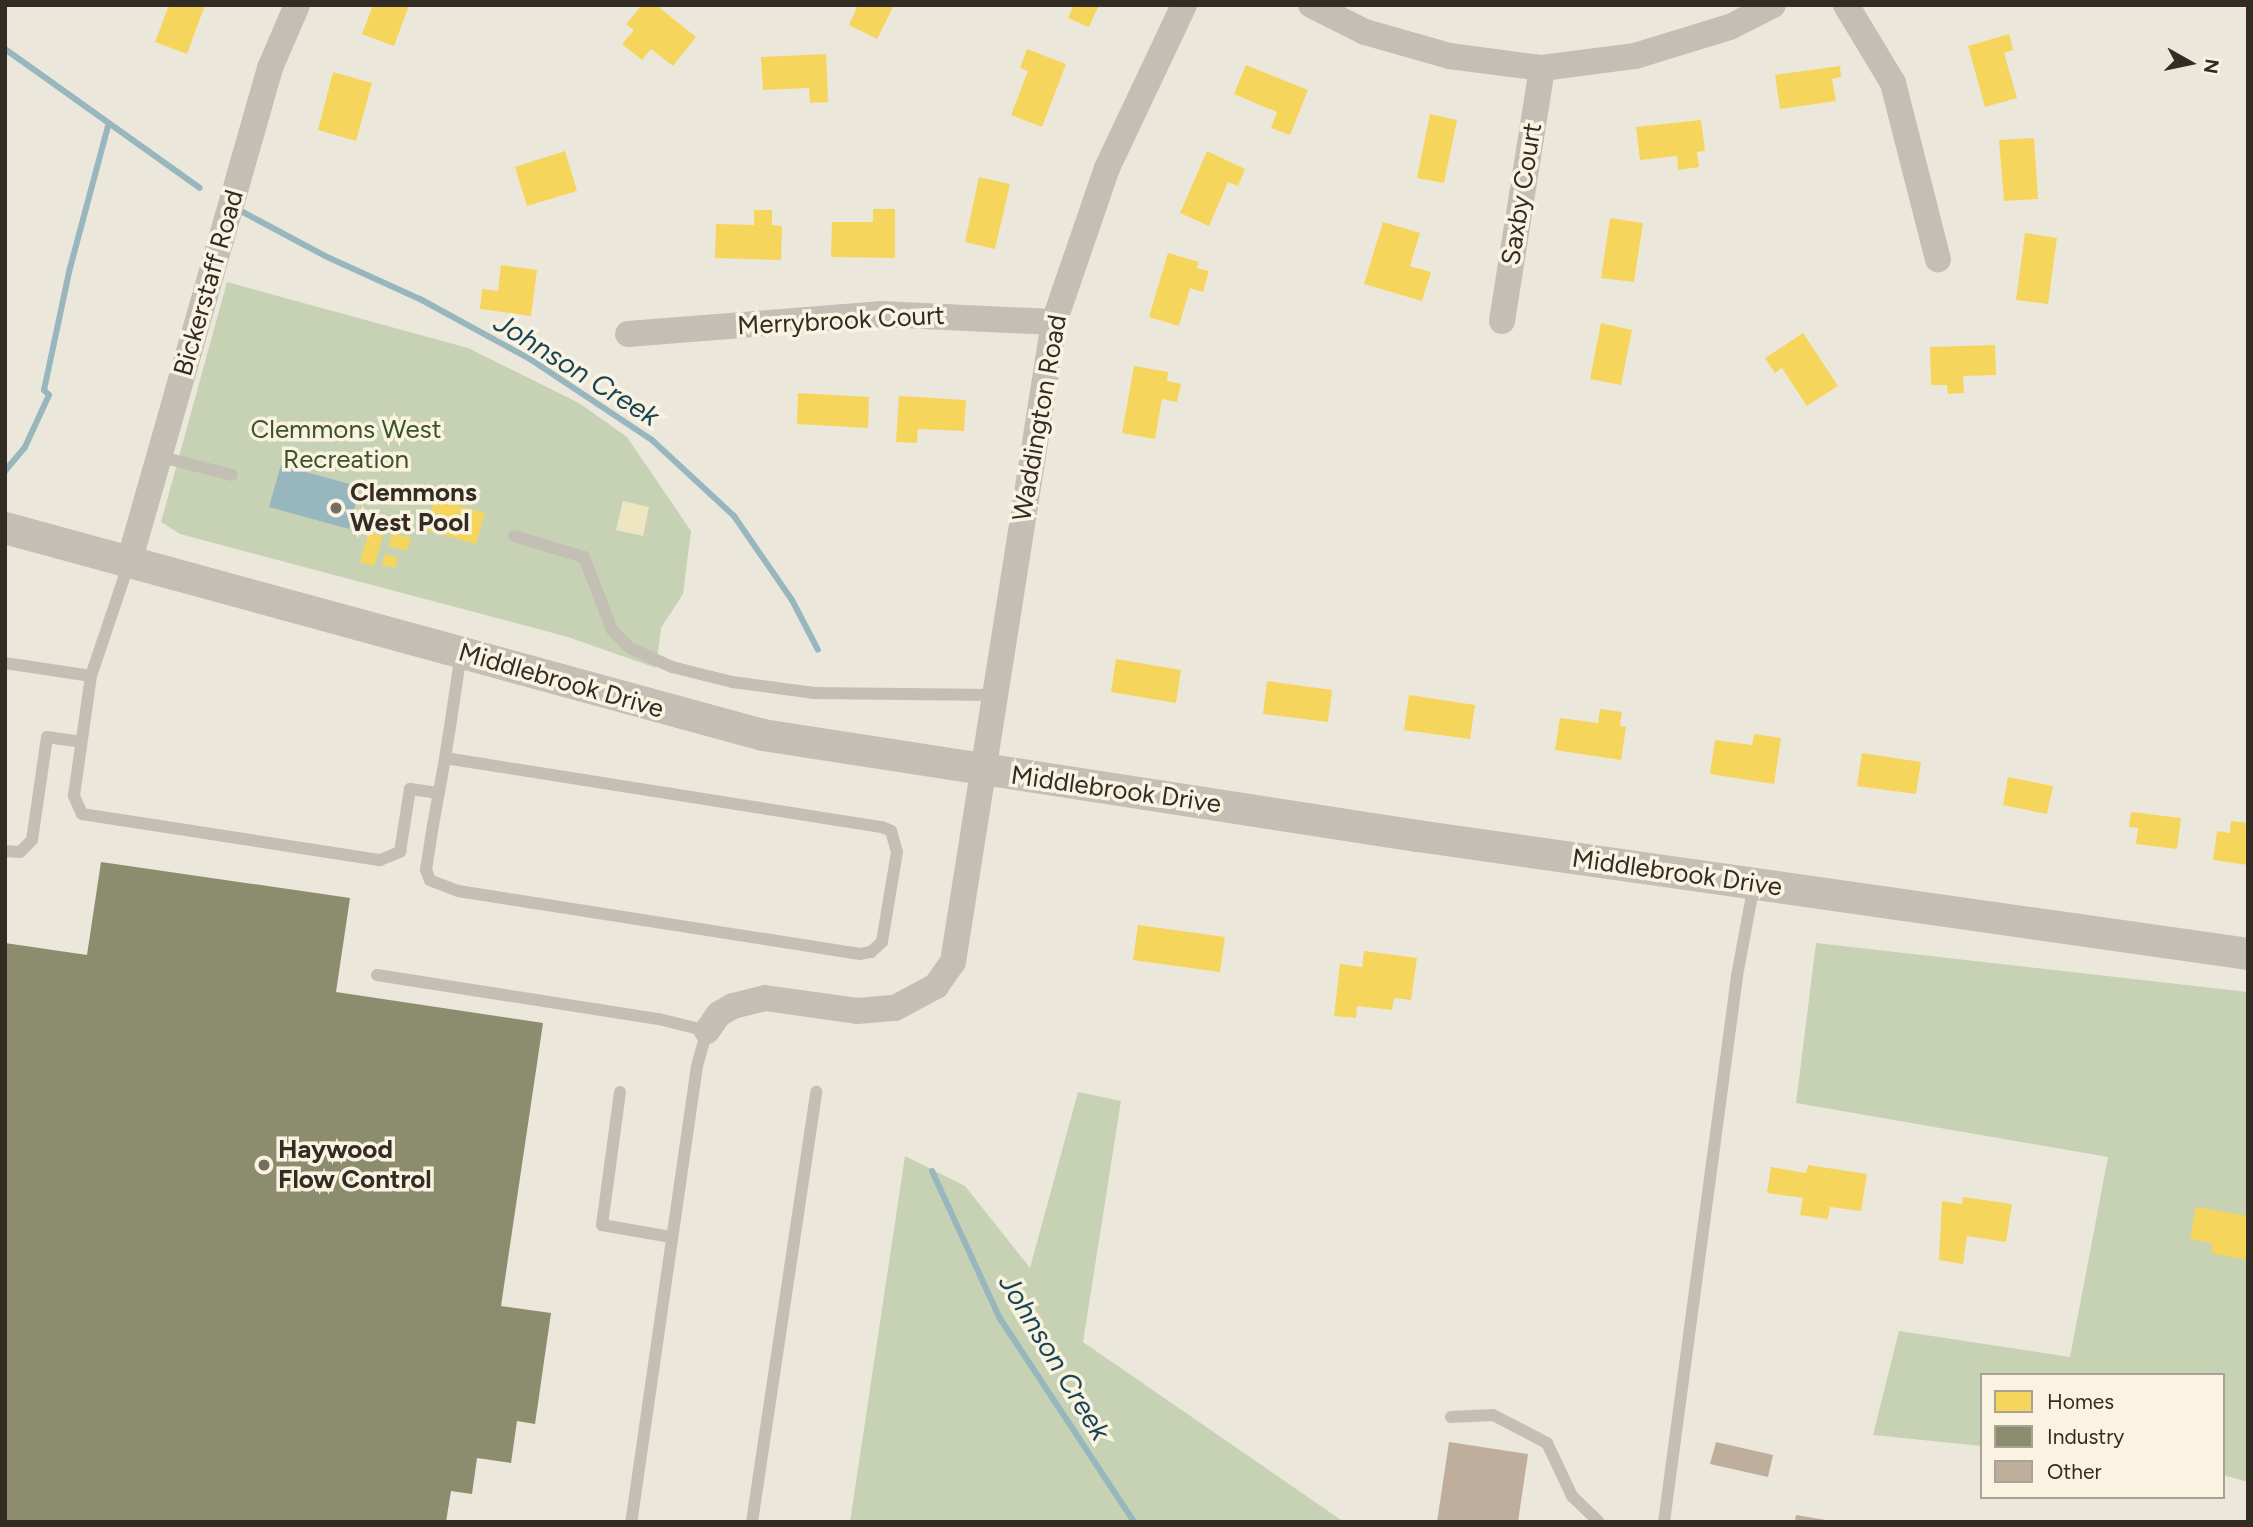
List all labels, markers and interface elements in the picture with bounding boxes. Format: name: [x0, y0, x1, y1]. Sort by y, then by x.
north arrow: [2155, 28, 2225, 98]
text: N: [2199, 57, 2224, 75]
street label: Saxby Court: [1495, 121, 1549, 267]
street label: Bickerstaff Road: [168, 186, 250, 380]
street label: Merrybrook Court: [737, 300, 945, 342]
water label: Johnson Creek: [488, 305, 666, 433]
street label: Waddington Road: [1006, 312, 1074, 524]
park label: Clemmons West Recreation: [250, 414, 442, 476]
place label: Clemmons West Pool: [350, 477, 477, 538]
marker: Clemmons West Pool: [328, 500, 344, 516]
street label: Middlebrook Drive: [455, 637, 667, 725]
street label: Middlebrook Drive: [1009, 760, 1223, 820]
street label: Middlebrook Drive: [1570, 843, 1784, 903]
place label: Haywood Flow Control: [278, 1134, 432, 1196]
marker: Haywood Flow Control: [256, 1157, 272, 1173]
water label: Johnson Creek: [992, 1268, 1118, 1446]
legend: [1980, 1373, 2225, 1499]
text: Homes: [2047, 1389, 2114, 1414]
text: Industry: [2047, 1424, 2124, 1449]
text: Other: [2047, 1459, 2102, 1484]

